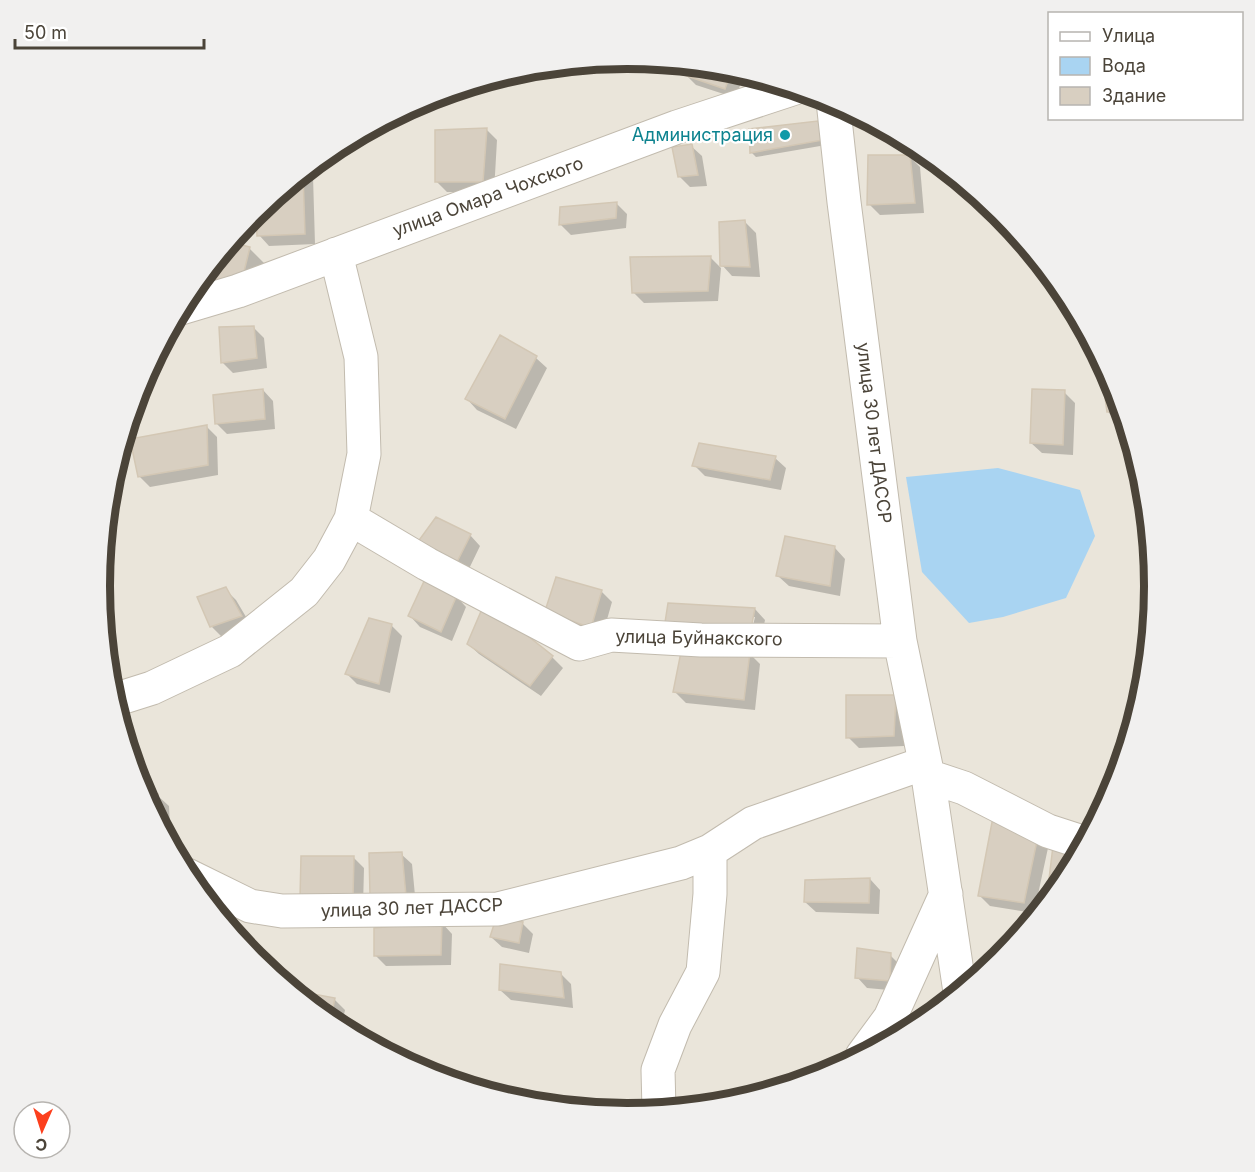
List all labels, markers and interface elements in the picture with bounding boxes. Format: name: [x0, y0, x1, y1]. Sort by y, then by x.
scale bar: [15, 12, 204, 50]
legend: [1048, 12, 1243, 120]
text: 50 m: [24, 22, 67, 43]
text: Улица: [1102, 25, 1155, 46]
text: Вода: [1102, 55, 1146, 76]
text: Здание: [1102, 85, 1166, 106]
place label: Администрация: [632, 124, 773, 145]
marker: Администрация: [778, 128, 792, 142]
street label: улица Омара Чохского: [390, 152, 586, 241]
street label: улица 30 лет ДАССР: [853, 341, 896, 525]
street label: улица Буйнакского: [615, 626, 783, 649]
street label: улица 30 лет ДАССР: [320, 894, 503, 921]
north arrow: [12, 1100, 72, 1160]
text: С: [35, 1135, 48, 1155]

